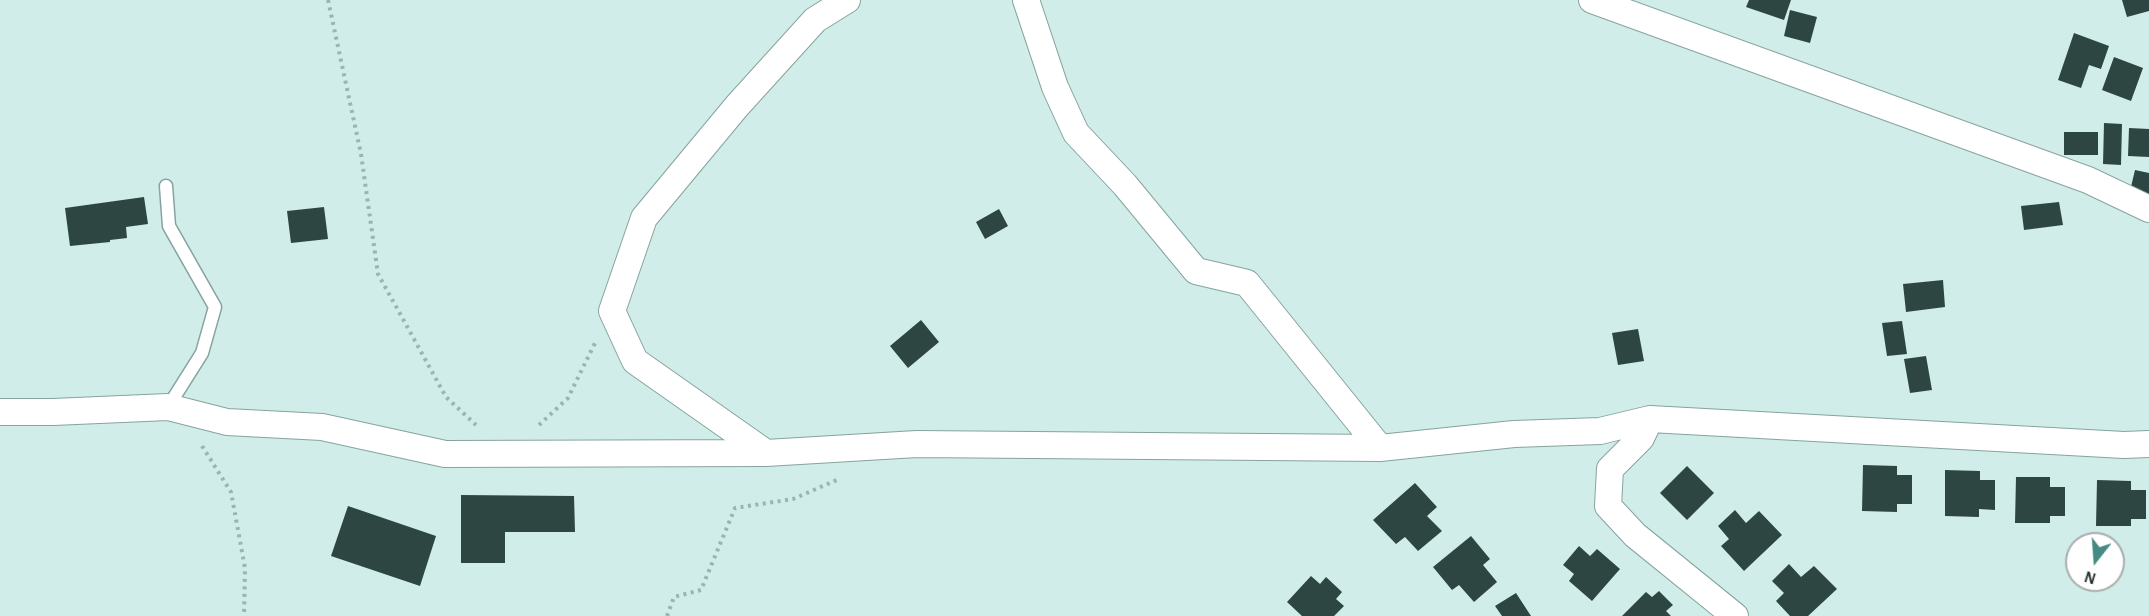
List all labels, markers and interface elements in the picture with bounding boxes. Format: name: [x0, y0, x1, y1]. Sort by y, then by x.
north arrow: [2065, 532, 2125, 592]
text: N: [2083, 568, 2098, 587]

